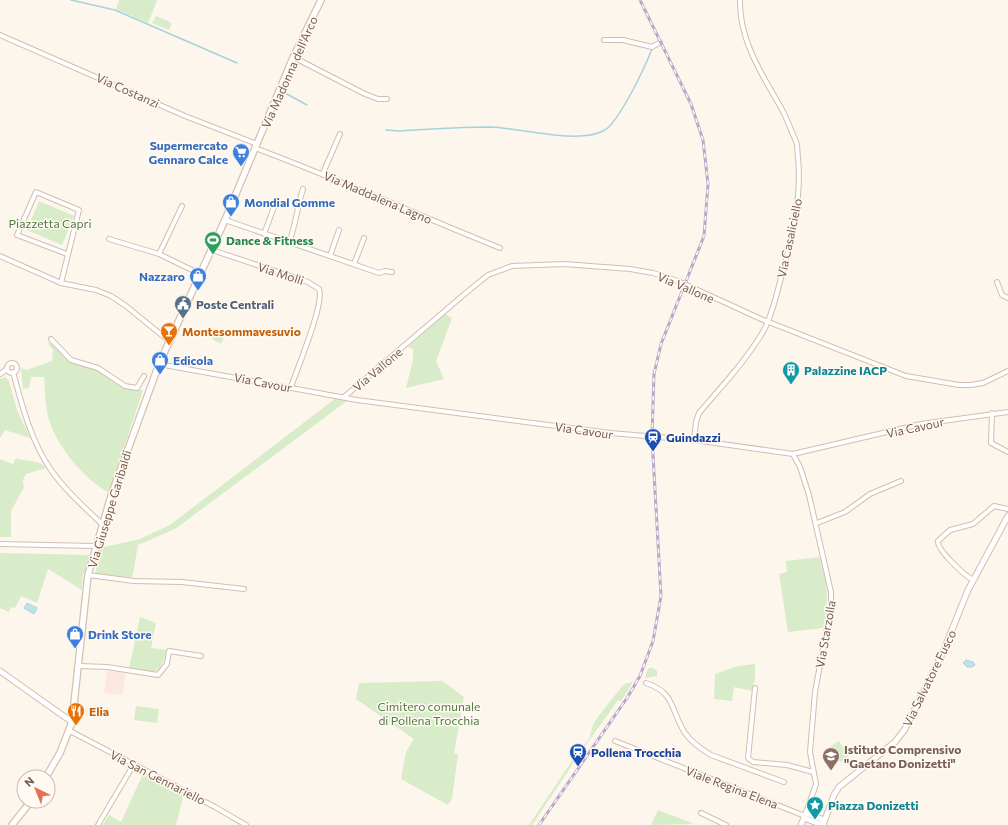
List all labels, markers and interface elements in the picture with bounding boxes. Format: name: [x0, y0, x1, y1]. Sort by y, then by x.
street label: Via Madonna dell'Arco: [258, 14, 320, 130]
street label: Via Costanzi: [94, 70, 162, 110]
place label: Supermercato Gennaro Calce: [149, 138, 228, 166]
supermarket icon: Supermercato Gennaro Calce: [231, 142, 251, 167]
street label: Via Maddalena Lagno: [322, 168, 434, 226]
shop icon: Mondial Gomme: [221, 192, 241, 217]
place label: Mondial Gomme: [244, 195, 335, 209]
street label: Via Casaliciello: [774, 197, 804, 279]
park label: Piazzetta Capri: [9, 216, 91, 230]
sports icon: Dance & Fitness: [203, 230, 223, 255]
place label: Dance & Fitness: [226, 233, 314, 247]
street label: Via Molli: [256, 259, 306, 287]
shop icon: Nazzaro: [188, 266, 208, 291]
place label: Nazzaro: [139, 269, 185, 283]
street label: Via Vallone: [656, 269, 716, 305]
public building icon: Poste Centrali: [173, 294, 193, 319]
place label: Poste Centrali: [196, 297, 274, 311]
bar icon: Montesommavesuvio: [159, 321, 179, 346]
place label: Montesommavesuvio: [182, 324, 301, 338]
street label: Via Vallone: [349, 344, 405, 394]
shop icon: Edicola: [150, 350, 170, 375]
place label: Edicola: [173, 353, 213, 367]
building icon: Palazzine IACP: [781, 360, 801, 385]
place label: Palazzine IACP: [804, 363, 887, 377]
street label: Via Cavour: [233, 370, 293, 395]
street label: Via Cavour: [885, 414, 945, 440]
street label: Via Cavour: [554, 419, 614, 441]
station icon: Guindazzi: [643, 427, 663, 452]
place label: Guindazzi: [666, 430, 721, 444]
street label: Via Giuseppe Garibaldi: [84, 448, 134, 570]
street label: Via Starzolla: [812, 599, 838, 669]
shop icon: Drink Store: [65, 624, 85, 649]
place label: Drink Store: [88, 627, 152, 641]
street label: Via Salvatore Fusco: [900, 627, 958, 729]
park label: Cimitero comunale di Pollena Trocchia: [378, 699, 480, 727]
restaurant icon: Elia: [66, 701, 86, 726]
place label: Elia: [89, 704, 109, 718]
station icon: Pollena Trocchia: [568, 742, 588, 767]
place label: Istituto Comprensivo "Gaetano Donizetti": [844, 742, 961, 770]
place label: Pollena Trocchia: [591, 745, 681, 759]
school or university icon: Istituto Comprensivo "Gaetano Donizetti": [821, 746, 841, 771]
street label: Via San Gennariello: [108, 747, 208, 807]
street label: Viale Regina Elena: [684, 763, 780, 811]
north arrow: [16, 769, 56, 809]
text: N: [21, 774, 36, 789]
place icon: Piazza Donizetti: [805, 795, 825, 820]
place label: Piazza Donizetti: [828, 798, 919, 812]

